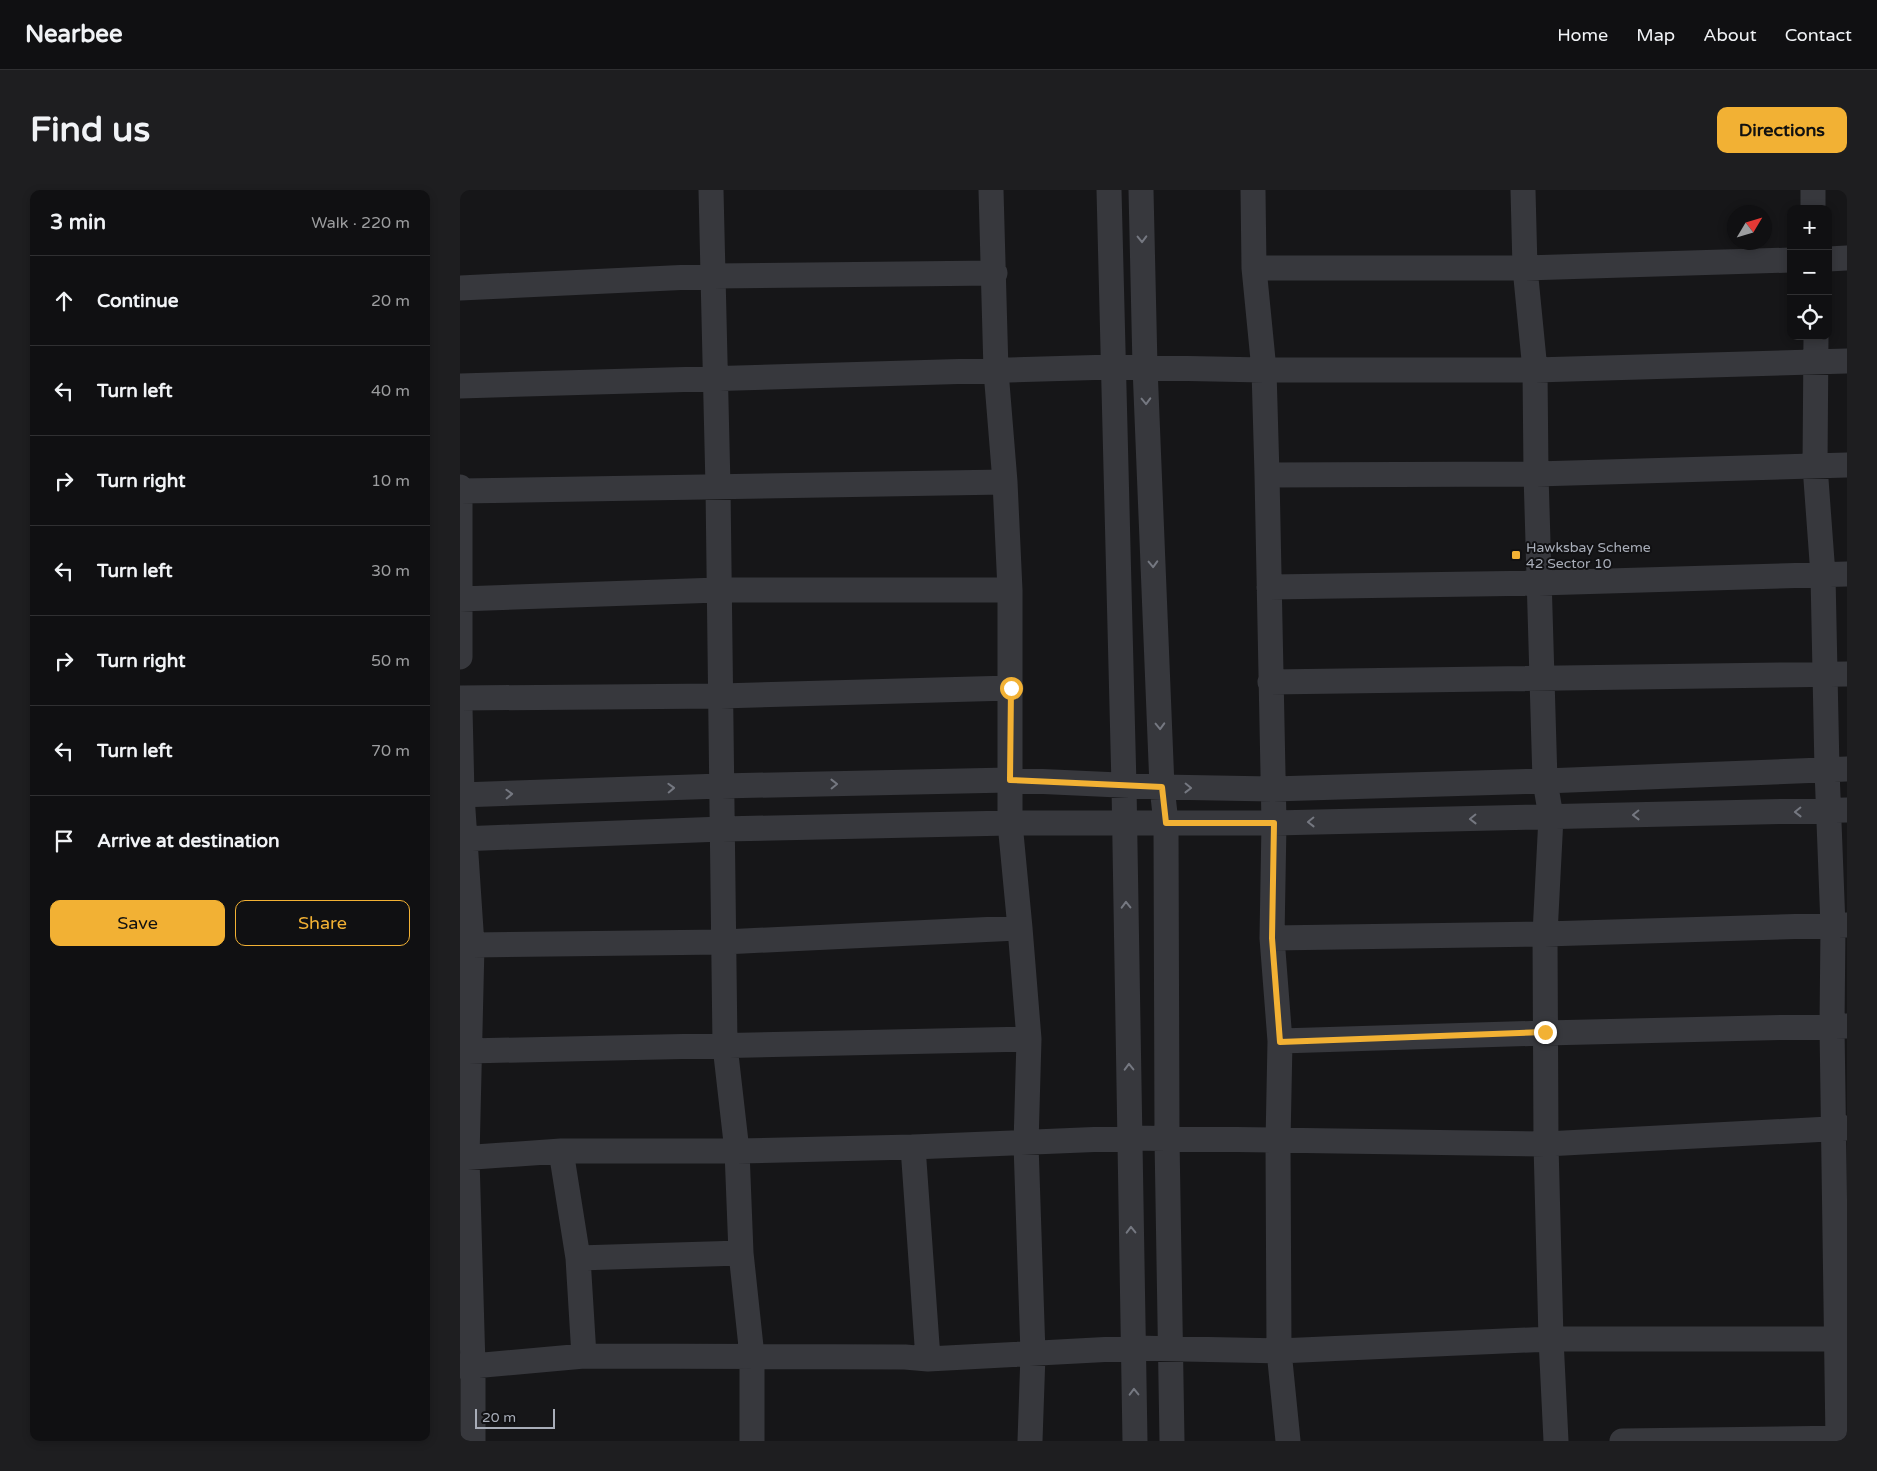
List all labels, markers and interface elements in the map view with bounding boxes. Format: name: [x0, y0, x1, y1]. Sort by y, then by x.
text: Nearbee: [25, 20, 123, 49]
text: Home: [1557, 24, 1608, 46]
text: Map: [1636, 24, 1675, 46]
text: About: [1703, 24, 1757, 46]
text: Contact: [1785, 24, 1852, 46]
button: Directions: [1717, 107, 1847, 153]
text: Find us: [30, 109, 150, 151]
north arrow: [1727, 205, 1772, 250]
map controls: [1787, 205, 1832, 340]
button: +: [1787, 205, 1832, 250]
text: 3 min: [50, 210, 106, 235]
text: Walk · 220 m: [311, 213, 410, 233]
one-way arrow: [1137, 235, 1147, 243]
button: −: [1787, 250, 1832, 295]
icon: ahead: [50, 287, 78, 315]
text: Continue: [97, 290, 179, 312]
text: 20 m: [371, 291, 410, 311]
button: locate: [1787, 295, 1832, 340]
icon: left: [50, 377, 78, 405]
text: Turn left: [97, 380, 173, 402]
text: 40 m: [371, 381, 410, 401]
one-way arrow: [1141, 398, 1151, 405]
icon: right: [50, 467, 78, 495]
text: Turn right: [97, 470, 185, 492]
text: 10 m: [371, 471, 410, 491]
place label: Hawksbay Scheme 42 Sector 10: [1526, 539, 1651, 572]
marker: Hawksbay Scheme 42 Sector 10: [1510, 549, 1522, 561]
icon: left: [50, 557, 78, 585]
text: Turn left: [97, 560, 173, 582]
one-way arrow: [1148, 560, 1158, 568]
text: 30 m: [371, 561, 410, 581]
icon: right: [50, 647, 78, 675]
text: Turn right: [97, 650, 185, 672]
text: 50 m: [371, 651, 410, 671]
route start: [1000, 677, 1023, 700]
one-way arrow: [1154, 722, 1165, 730]
icon: left: [50, 737, 78, 765]
text: Turn left: [97, 740, 173, 762]
text: 70 m: [371, 741, 410, 761]
one-way arrow: [830, 779, 838, 789]
one-way arrow: [668, 783, 675, 793]
one-way arrow: [1185, 783, 1193, 793]
one-way arrow: [505, 788, 513, 799]
one-way arrow: [1794, 806, 1802, 817]
one-way arrow: [1632, 810, 1640, 820]
one-way arrow: [1469, 814, 1477, 824]
one-way arrow: [1307, 817, 1315, 828]
icon: arrive: [50, 827, 78, 855]
text: Arrive at destination: [97, 830, 280, 852]
button: Save: [50, 900, 225, 946]
button: Share: [235, 900, 410, 946]
one-way arrow: [1121, 901, 1131, 908]
route end: [1534, 1021, 1557, 1044]
one-way arrow: [1124, 1063, 1134, 1071]
one-way arrow: [1126, 1226, 1136, 1234]
one-way arrow: [1129, 1388, 1139, 1396]
scale bar: [475, 1406, 555, 1429]
text: 20 m: [482, 1409, 516, 1426]

